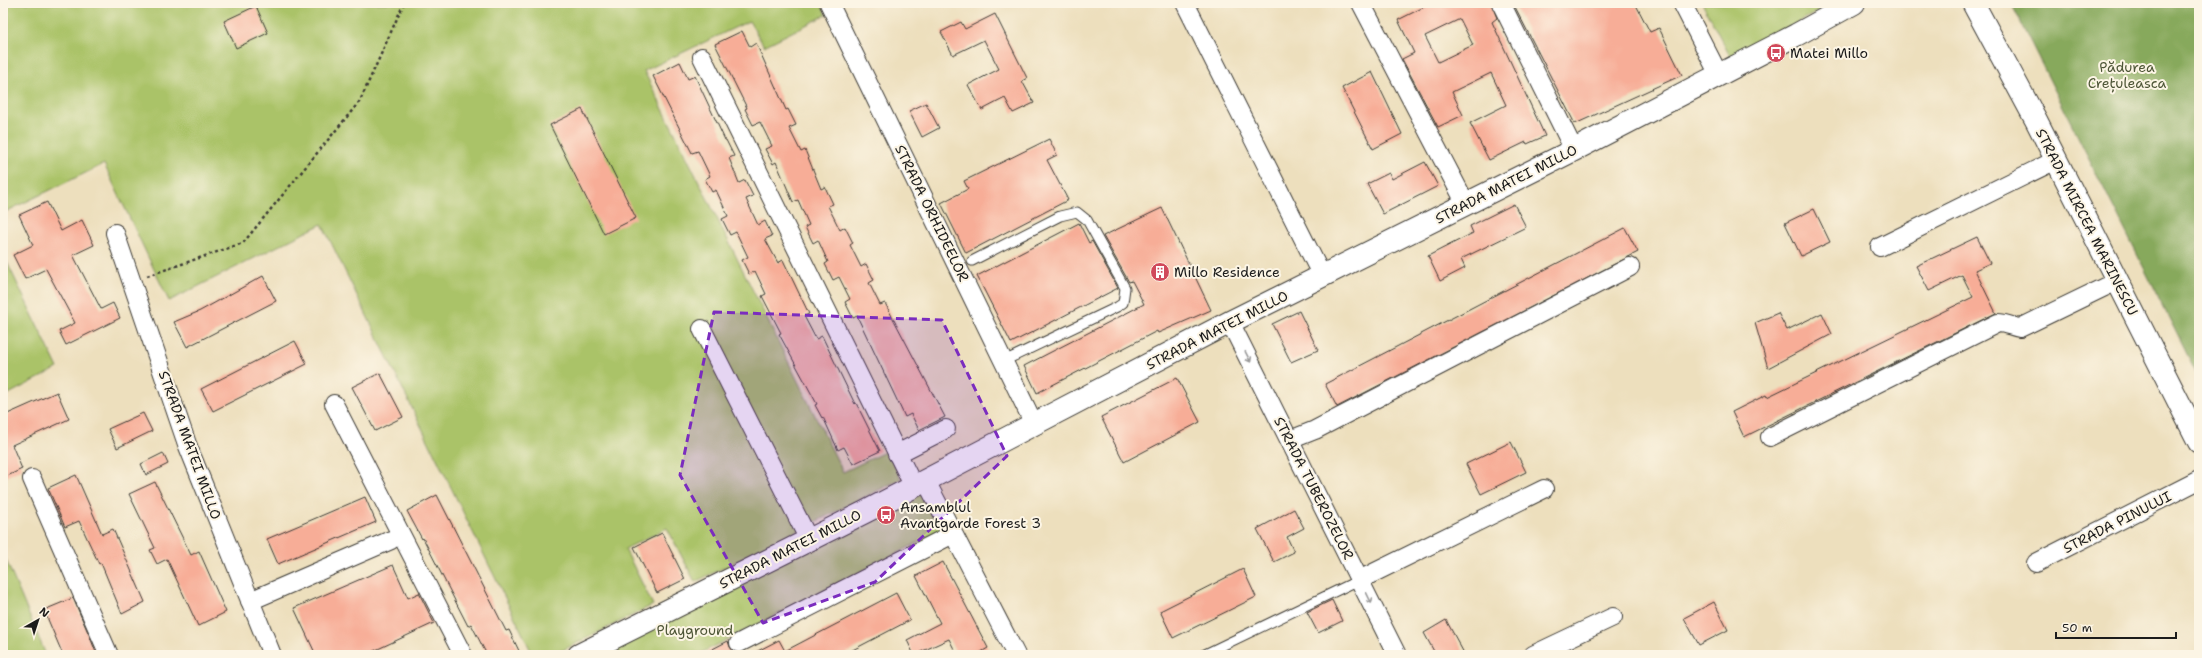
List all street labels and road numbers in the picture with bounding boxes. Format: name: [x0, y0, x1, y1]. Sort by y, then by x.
street label: STRADA MIRCEA MARINESCU: [2032, 125, 2142, 319]
street label: STRADA MATEI MILLO: [1432, 140, 1580, 228]
street label: STRADA ORHIDEELOR: [891, 142, 973, 285]
street label: STRADA MATEI MILLO: [1143, 286, 1291, 374]
street label: STRADA MATEI MILLO: [155, 368, 225, 522]
street label: STRADA TUBEROZELOR: [1270, 414, 1358, 563]
street label: STRADA PINULUI: [2060, 487, 2174, 557]
street label: STRADA MATEI MILLO: [716, 505, 864, 593]

